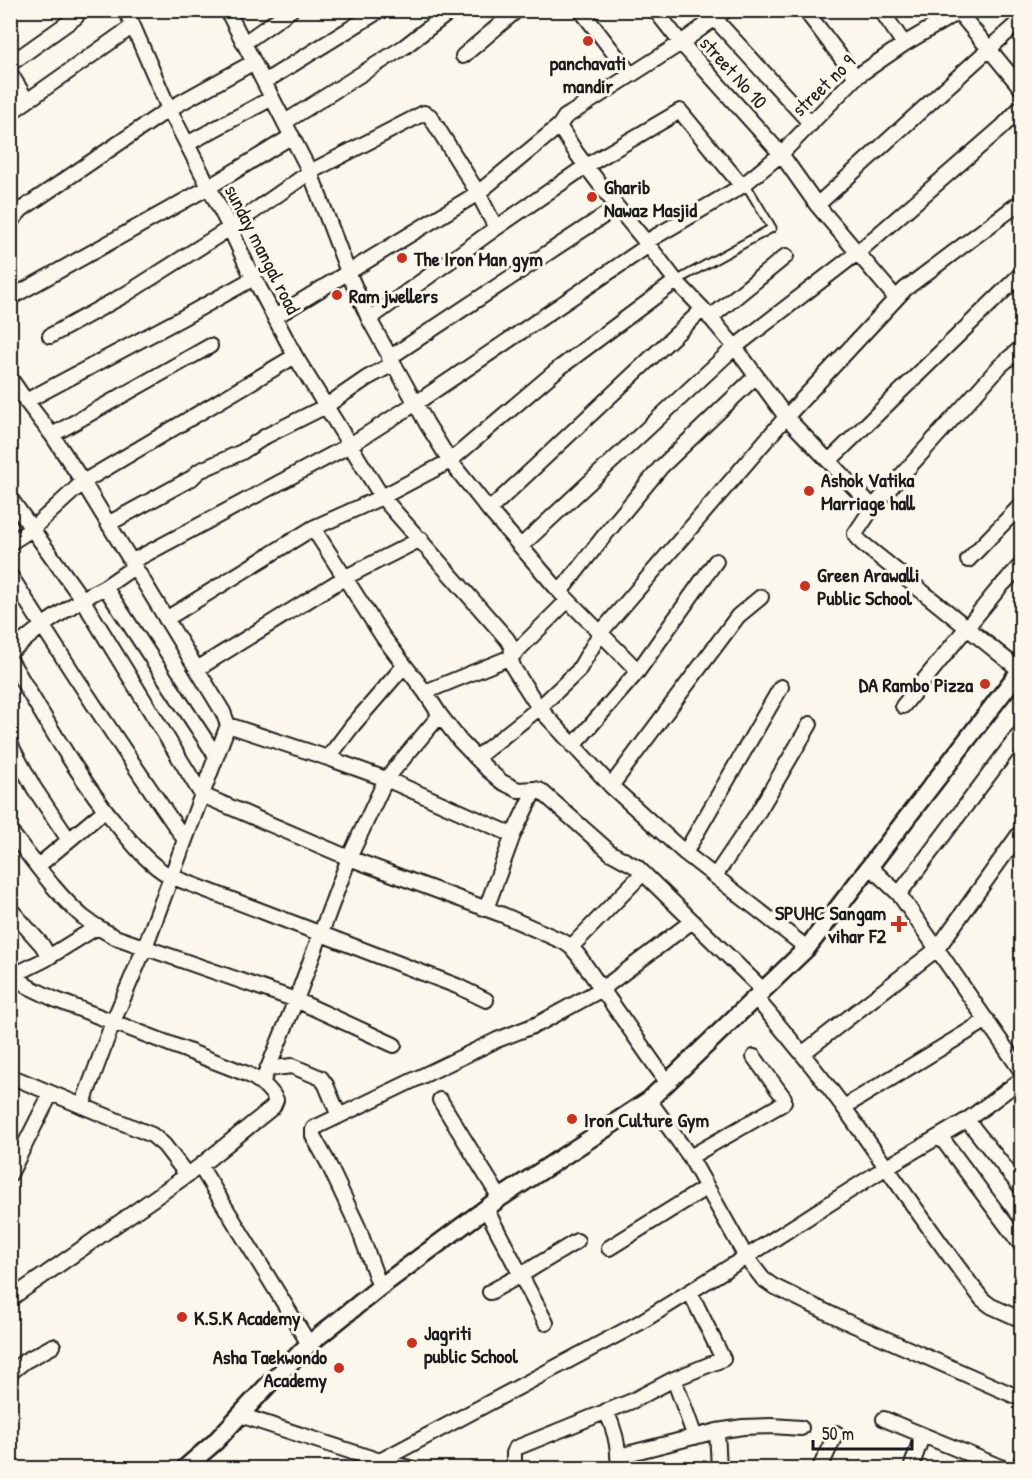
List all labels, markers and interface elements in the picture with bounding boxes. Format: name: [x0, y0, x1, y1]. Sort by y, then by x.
street label: street No 10: [694, 30, 774, 114]
marker: panchavati mandir: [581, 34, 595, 48]
street label: street no 9: [785, 48, 861, 122]
place label: panchavati mandir: [550, 49, 626, 99]
place label: Gharib Nawaz Masjid: [604, 173, 697, 223]
street label: sunday mangal road: [219, 180, 307, 319]
marker: Gharib Nawaz Masjid: [585, 190, 599, 204]
place label: The Iron Man gym: [413, 245, 543, 273]
marker: The Iron Man gym: [395, 251, 409, 265]
place label: Ram jwellers: [349, 282, 438, 309]
marker: Ram jwellers: [330, 288, 344, 302]
place label: Ashok Vatika Marriage hall: [821, 466, 916, 517]
marker: Ashok Vatika Marriage hall: [802, 484, 816, 498]
place label: Green Arawalli Public School: [817, 561, 919, 611]
marker: Green Arawalli Public School: [798, 579, 812, 593]
place label: DA Rambo Pizza: [859, 671, 973, 698]
marker: DA Rambo Pizza: [978, 677, 992, 691]
place label: SPUHC Sangam vihar F2: [775, 899, 887, 949]
marker: SPUHC Sangam vihar F2: [890, 915, 908, 933]
place label: Iron Culture Gym: [584, 1106, 710, 1134]
marker: Iron Culture Gym: [565, 1112, 579, 1126]
place label: K.S.K Academy: [194, 1304, 301, 1332]
marker: K.S.K Academy: [175, 1310, 189, 1324]
place label: Jagriti public School: [424, 1319, 518, 1370]
marker: Jagriti public School: [405, 1336, 419, 1350]
place label: Asha Taekwondo Academy: [213, 1343, 328, 1394]
marker: Asha Taekwondo Academy: [332, 1361, 346, 1375]
scale bar: [813, 1413, 912, 1451]
text: 50 m: [822, 1421, 854, 1446]

